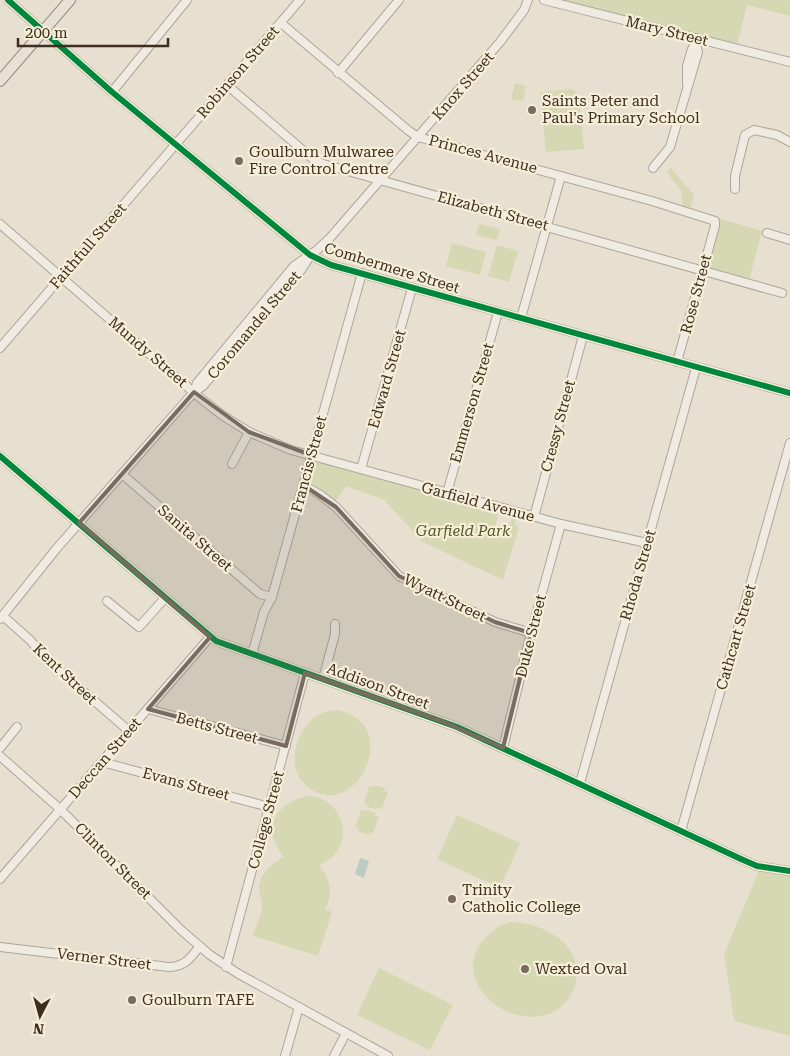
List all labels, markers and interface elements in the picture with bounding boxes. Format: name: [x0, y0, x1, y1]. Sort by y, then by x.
street label: Mary Street: [624, 12, 711, 50]
scale bar: [18, 15, 168, 47]
street label: Robinson Street: [193, 22, 283, 122]
text: 200 m: [25, 24, 68, 42]
street label: Knox Street: [428, 48, 498, 124]
place label: Saints Peter and Paul's Primary School: [542, 92, 700, 127]
marker: Saints Peter and Paul's Primary School: [526, 104, 538, 116]
street label: Princes Avenue: [427, 131, 539, 177]
place label: Goulburn Mulwaree Fire Control Centre: [249, 143, 394, 178]
marker: Goulburn Mulwaree Fire Control Centre: [233, 155, 245, 167]
street label: Elizabeth Street: [435, 188, 551, 235]
street label: Faithfull Street: [46, 199, 130, 293]
street label: Combermere Street: [322, 239, 462, 297]
street label: Rose Street: [677, 252, 715, 336]
street label: Coromandel Street: [203, 267, 305, 383]
street label: Mundy Street: [105, 313, 191, 391]
street label: Edward Street: [364, 327, 410, 431]
street label: Emmerson Street: [446, 340, 498, 465]
street label: Cressy Street: [537, 378, 579, 474]
street label: Francis Street: [287, 413, 331, 515]
street label: Garfield Avenue: [420, 478, 536, 526]
street label: Sanita Street: [154, 501, 236, 575]
park label: Garfield Park: [416, 522, 511, 540]
street label: Rhoda Street: [616, 527, 660, 623]
street label: Wyatt Street: [401, 570, 490, 626]
street label: Cathcart Street: [712, 582, 760, 692]
street label: Duke Street: [512, 592, 550, 679]
street label: Kent Street: [29, 640, 101, 708]
street label: Addison Street: [324, 659, 432, 713]
street label: Betts Street: [174, 708, 260, 748]
street label: Deccan Street: [65, 714, 145, 802]
street label: Evans Street: [140, 764, 232, 804]
street label: College Street: [244, 769, 288, 871]
street label: Clinton Street: [71, 819, 155, 903]
place label: Trinity Catholic College: [462, 881, 581, 916]
marker: Trinity Catholic College: [446, 893, 458, 905]
street label: Verner Street: [56, 944, 153, 974]
place label: Wexted Oval: [535, 960, 627, 978]
marker: Wexted Oval: [519, 963, 531, 975]
north arrow: [15, 991, 65, 1041]
place label: Goulburn TAFE: [142, 991, 254, 1009]
marker: Goulburn TAFE: [126, 994, 138, 1006]
text: N: [32, 1020, 45, 1037]

